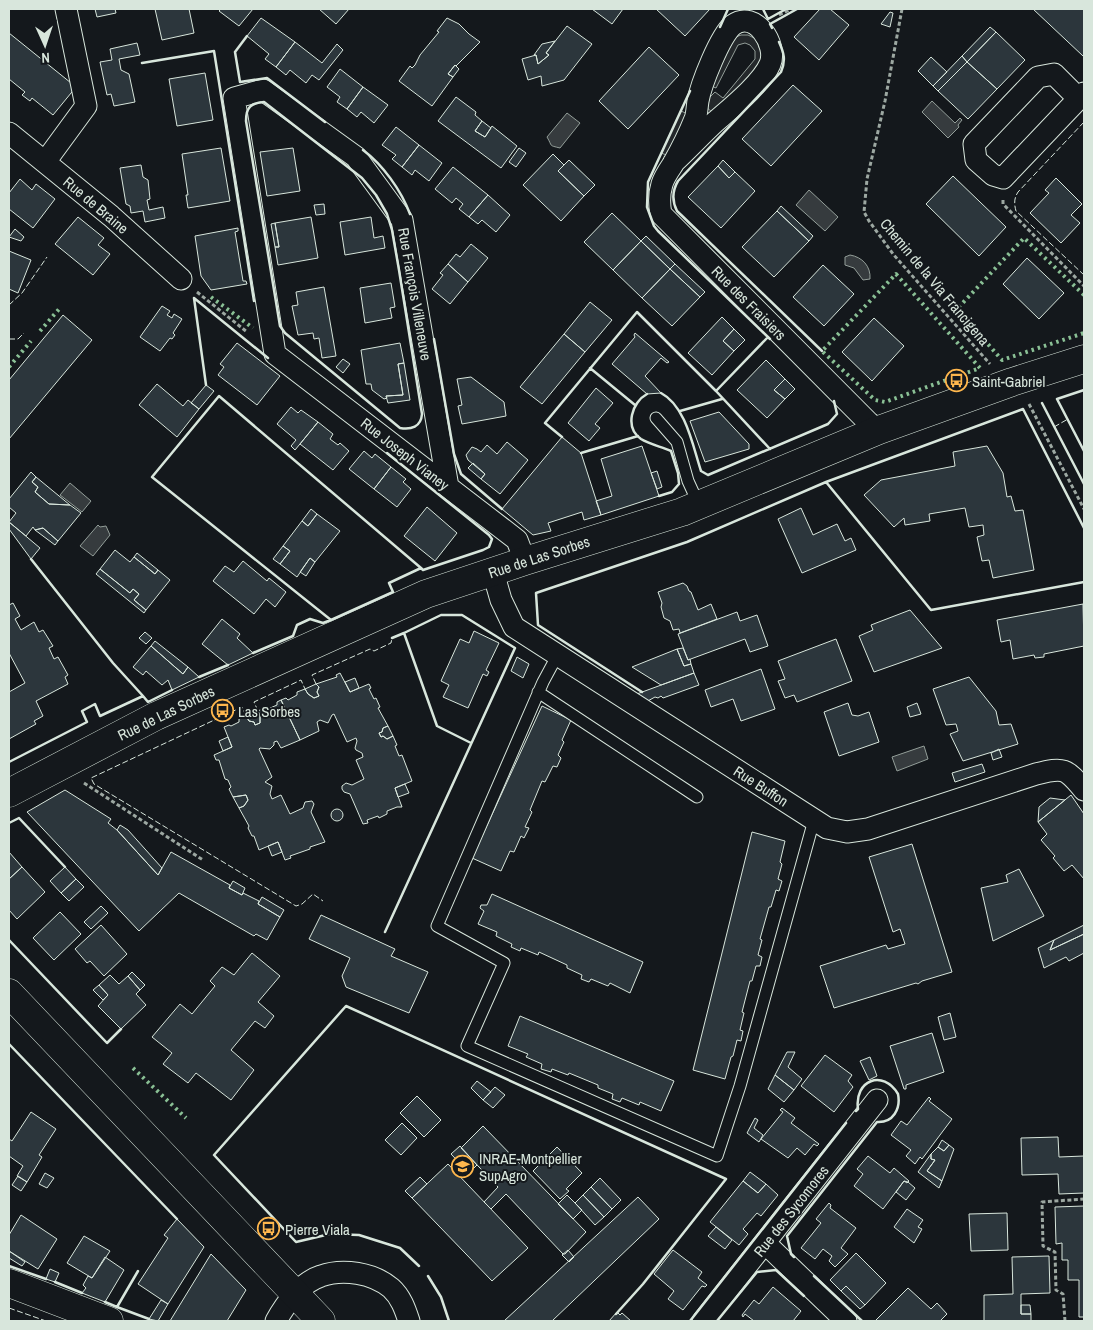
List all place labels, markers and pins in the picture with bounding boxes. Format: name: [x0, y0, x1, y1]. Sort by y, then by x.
bus stop icon: Saint-Gabriel: [944, 369, 968, 393]
place label: Saint-Gabriel: [972, 371, 1045, 392]
bus stop icon: Las Sorbes: [210, 699, 234, 723]
place label: Las Sorbes: [238, 701, 300, 722]
place label: INRAE-Montpellier SupAgro: [479, 1148, 582, 1186]
school or university icon: INRAE-Montpellier SupAgro: [451, 1155, 475, 1179]
bus stop icon: Pierre Viala: [257, 1217, 281, 1241]
place label: Pierre Viala: [285, 1219, 350, 1240]

